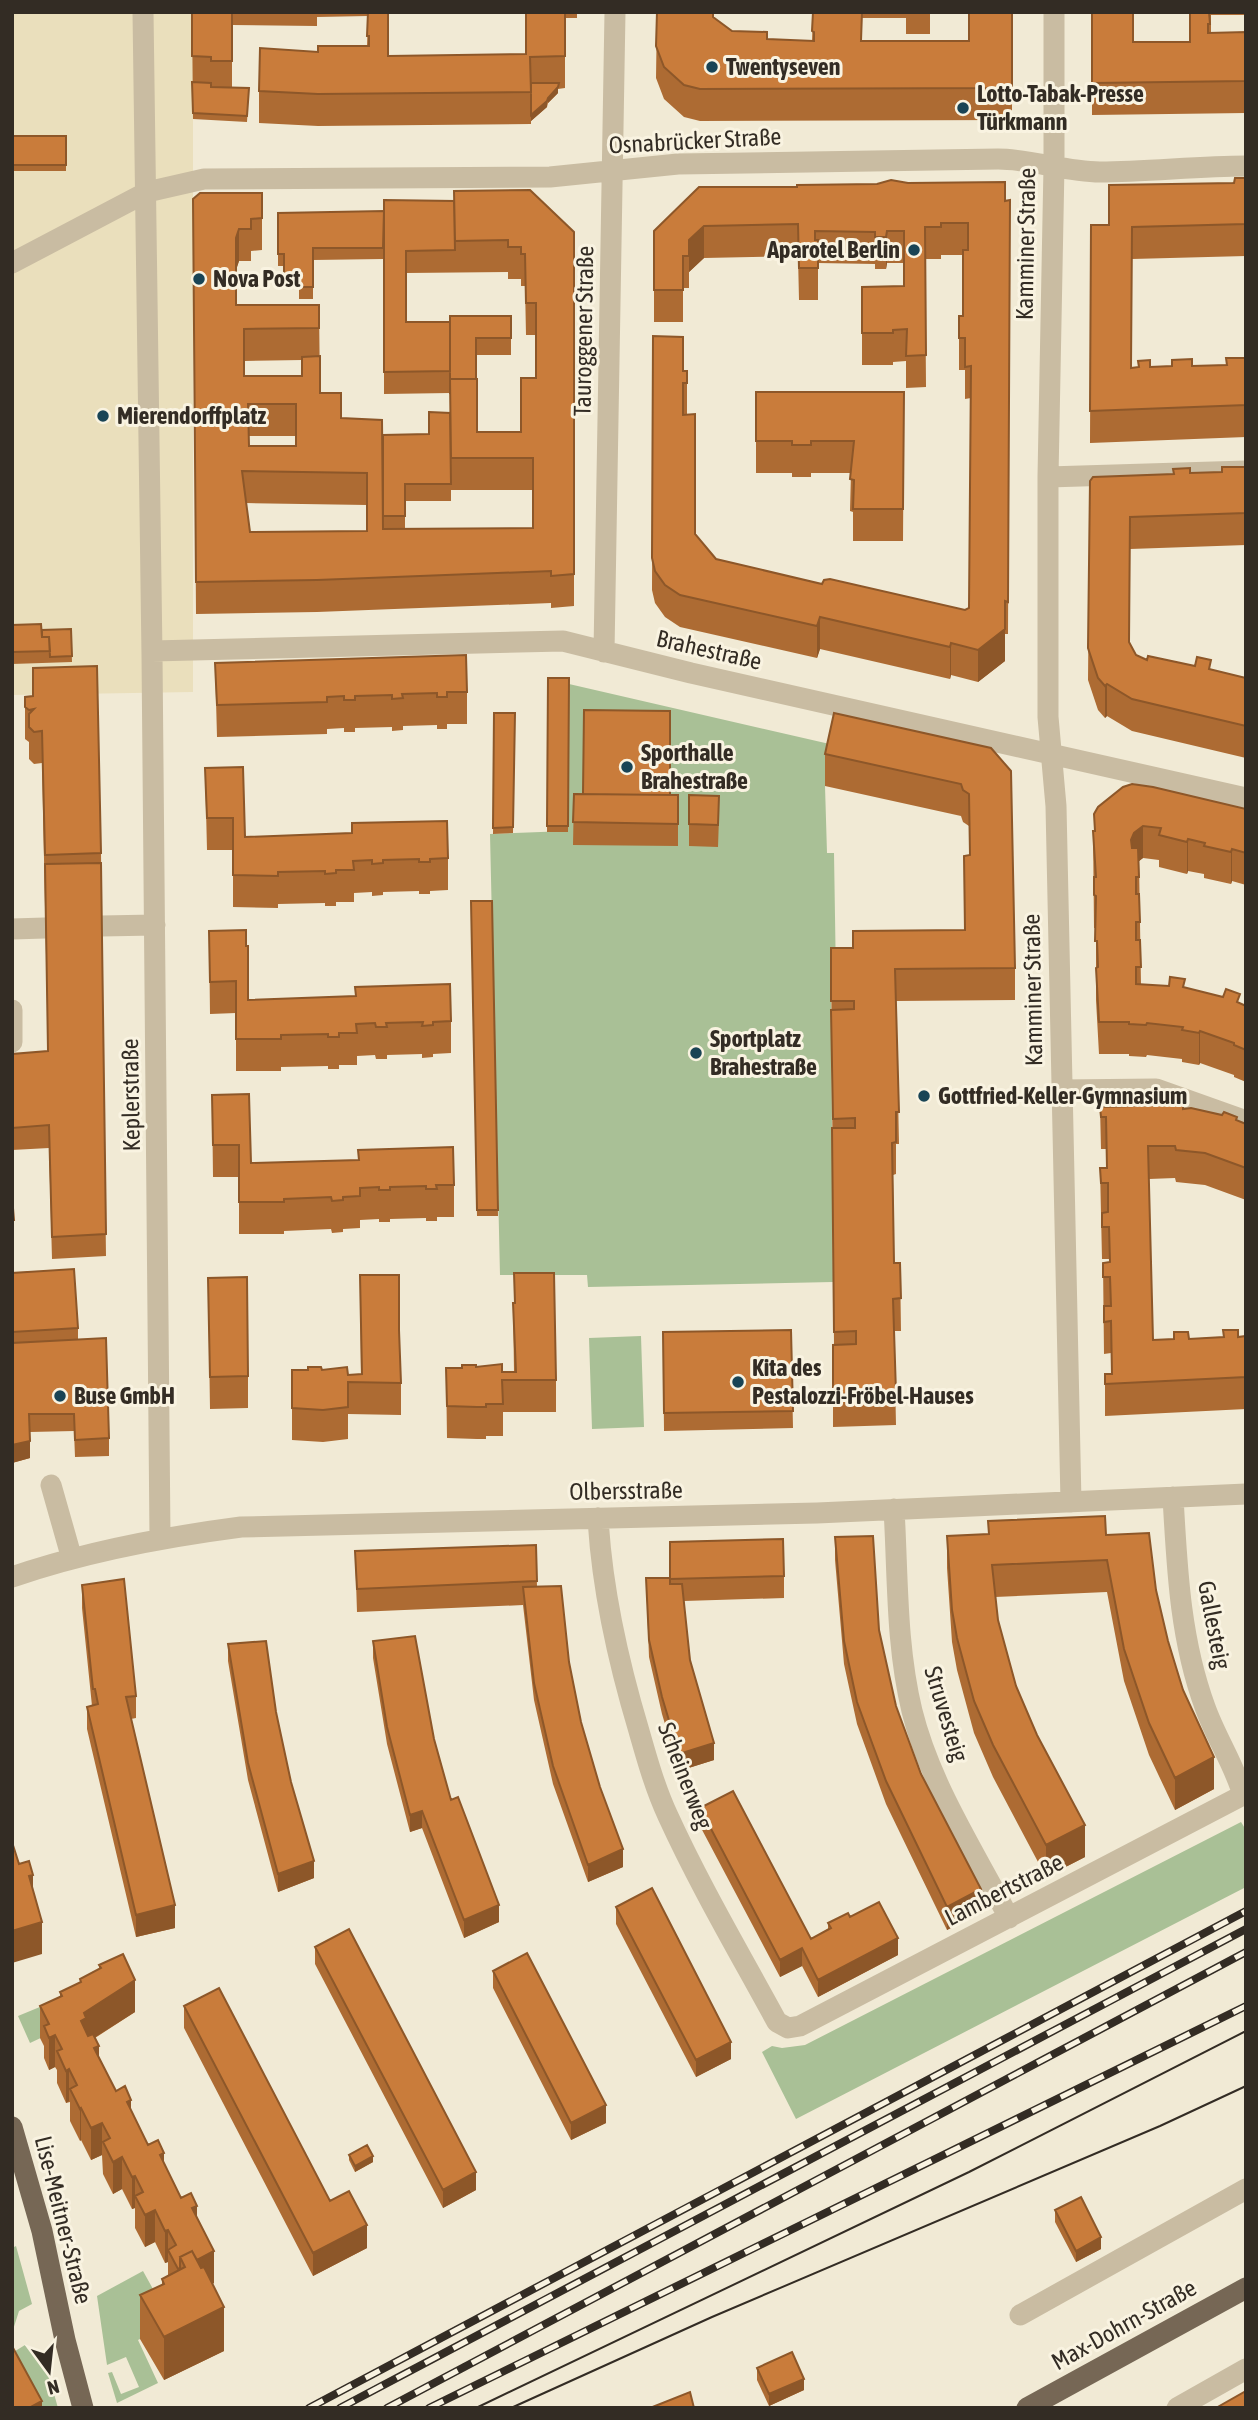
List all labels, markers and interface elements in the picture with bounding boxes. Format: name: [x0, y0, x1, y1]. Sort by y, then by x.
place label: Twentyseven: [726, 53, 840, 80]
marker: Twentyseven: [704, 59, 720, 75]
place label: Lotto-Tabak-Presse Türkmann: [977, 80, 1144, 135]
marker: Lotto-Tabak-Presse Türkmann: [955, 100, 971, 116]
street label: Osnabrücker Straße: [608, 123, 782, 158]
street label: Kamminer Straße: [1011, 168, 1040, 320]
place label: Aparotel Berlin: [766, 236, 900, 263]
marker: Aparotel Berlin: [906, 242, 922, 258]
street label: Tauroggener Straße: [569, 246, 598, 416]
place label: Nova Post: [213, 265, 301, 292]
marker: Nova Post: [191, 271, 207, 287]
place label: Mierendorffplatz: [117, 402, 266, 429]
marker: Mierendorffplatz: [95, 408, 111, 424]
street label: Brahestraße: [654, 624, 764, 675]
place label: Sporthalle Brahestraße: [641, 739, 748, 794]
marker: Sporthalle Brahestraße: [619, 759, 635, 775]
street label: Kamminer Straße: [1018, 914, 1047, 1066]
place label: Sportplatz Brahestraße: [710, 1025, 817, 1080]
street label: Keplerstraße: [116, 1038, 145, 1152]
marker: Sportplatz Brahestraße: [688, 1045, 704, 1061]
place label: Gottfried-Keller-Gymnasium: [938, 1082, 1187, 1109]
marker: Gottfried-Keller-Gymnasium: [916, 1088, 932, 1104]
place label: Kita des Pestalozzi-Fröbel-Hauses: [752, 1354, 974, 1409]
marker: Kita des Pestalozzi-Fröbel-Hauses: [730, 1374, 746, 1390]
place label: Buse GmbH: [74, 1382, 175, 1409]
marker: Buse GmbH: [52, 1388, 68, 1404]
street label: Olbersstraße: [569, 1476, 683, 1505]
street label: Gallesteig: [1193, 1579, 1236, 1672]
street label: Struvesteig: [919, 1663, 974, 1765]
street label: Scheinerweg: [653, 1719, 718, 1834]
street label: Lambertstraße: [940, 1848, 1067, 1931]
street label: Lise-Meitner-Straße: [30, 2133, 97, 2307]
street label: Max-Dohrn-Straße: [1047, 2274, 1201, 2375]
north arrow: [14, 2336, 84, 2406]
text: N: [45, 2375, 62, 2399]

